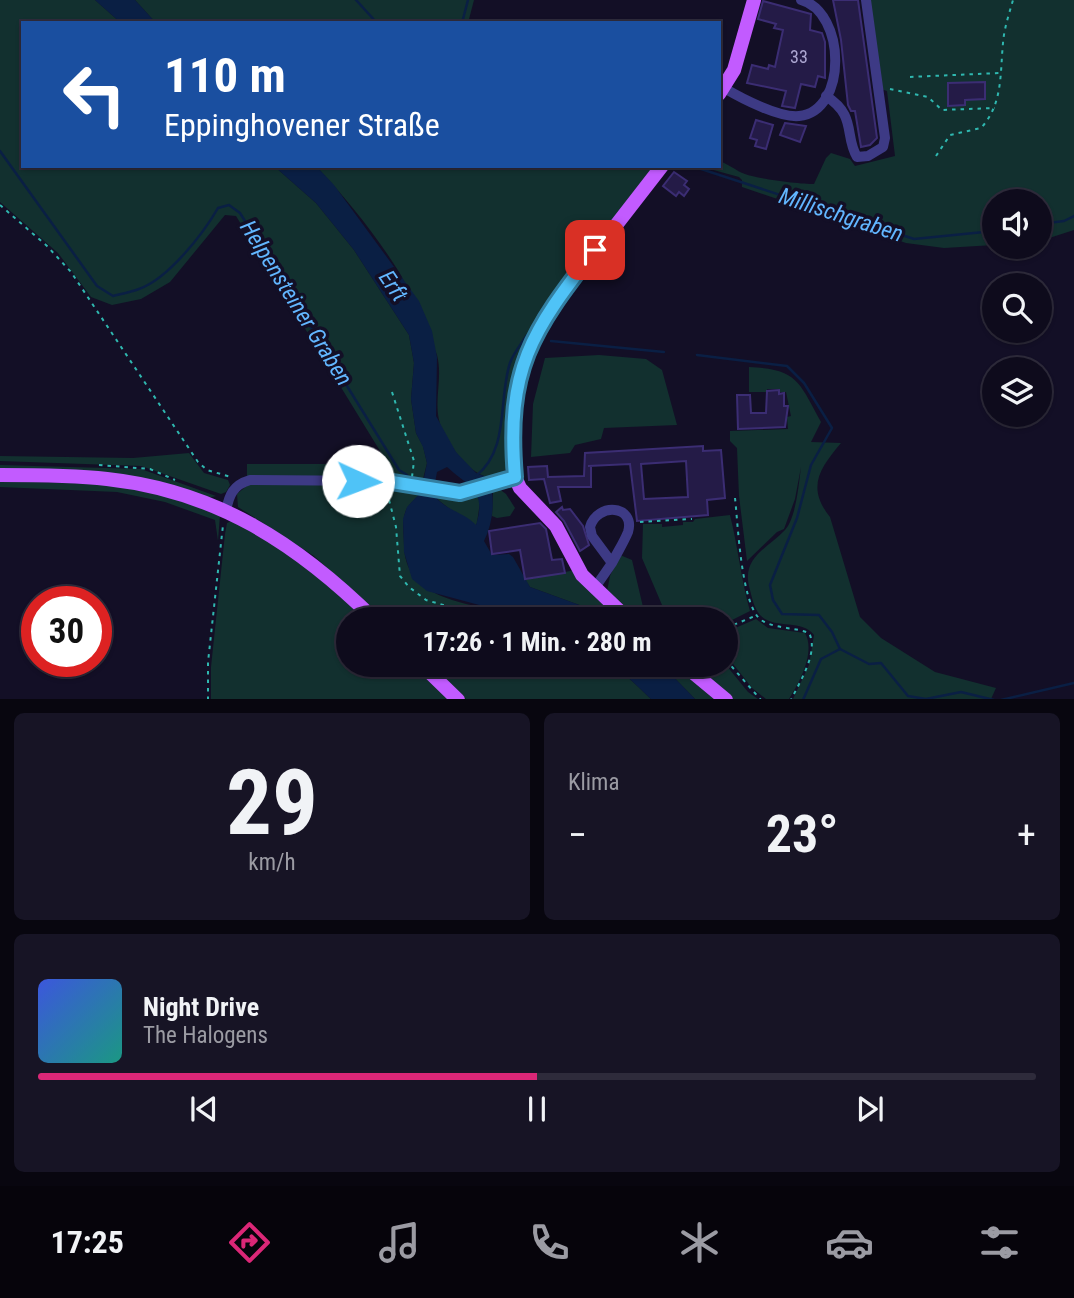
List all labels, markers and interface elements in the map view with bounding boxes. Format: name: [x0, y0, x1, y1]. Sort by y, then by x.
house number: 33: [790, 46, 808, 67]
text: 110 m: [164, 47, 286, 104]
icon: left: [49, 49, 140, 140]
text: Eppinghovener Straße: [164, 106, 440, 144]
water label: Millischgraben: [776, 182, 906, 248]
map controls: [982, 189, 1052, 427]
button: sound: [982, 189, 1052, 259]
water label: Helpensteiner Graben: [234, 215, 358, 391]
pin: [565, 220, 625, 280]
icon: arrive: [576, 231, 614, 269]
water label: Erft: [373, 265, 413, 307]
button: search: [982, 273, 1052, 343]
button: layers: [982, 357, 1052, 427]
position arrow: [321, 444, 395, 518]
speed limit sign: 30: [21, 586, 112, 677]
text: 17:26 · 1 Min. · 280 m: [423, 627, 651, 657]
text: 29: [226, 750, 318, 856]
text: Klima: [568, 769, 619, 796]
text: 23°: [766, 804, 838, 865]
text: −: [568, 813, 587, 857]
text: +: [1017, 813, 1036, 857]
text: km/h: [248, 849, 296, 876]
text: Night Drive: [143, 992, 259, 1022]
text: The Halogens: [143, 1022, 268, 1049]
icon: previous: [185, 1090, 223, 1128]
icon: pause: [518, 1090, 556, 1128]
icon: next: [851, 1090, 889, 1128]
icon: directions: [225, 1218, 274, 1267]
icon: music: [375, 1218, 424, 1267]
icon: phone: [525, 1218, 574, 1267]
icon: climate: [675, 1218, 724, 1267]
icon: car: [825, 1218, 874, 1267]
icon: filters: [975, 1218, 1024, 1267]
text: 17:25: [50, 1223, 124, 1261]

